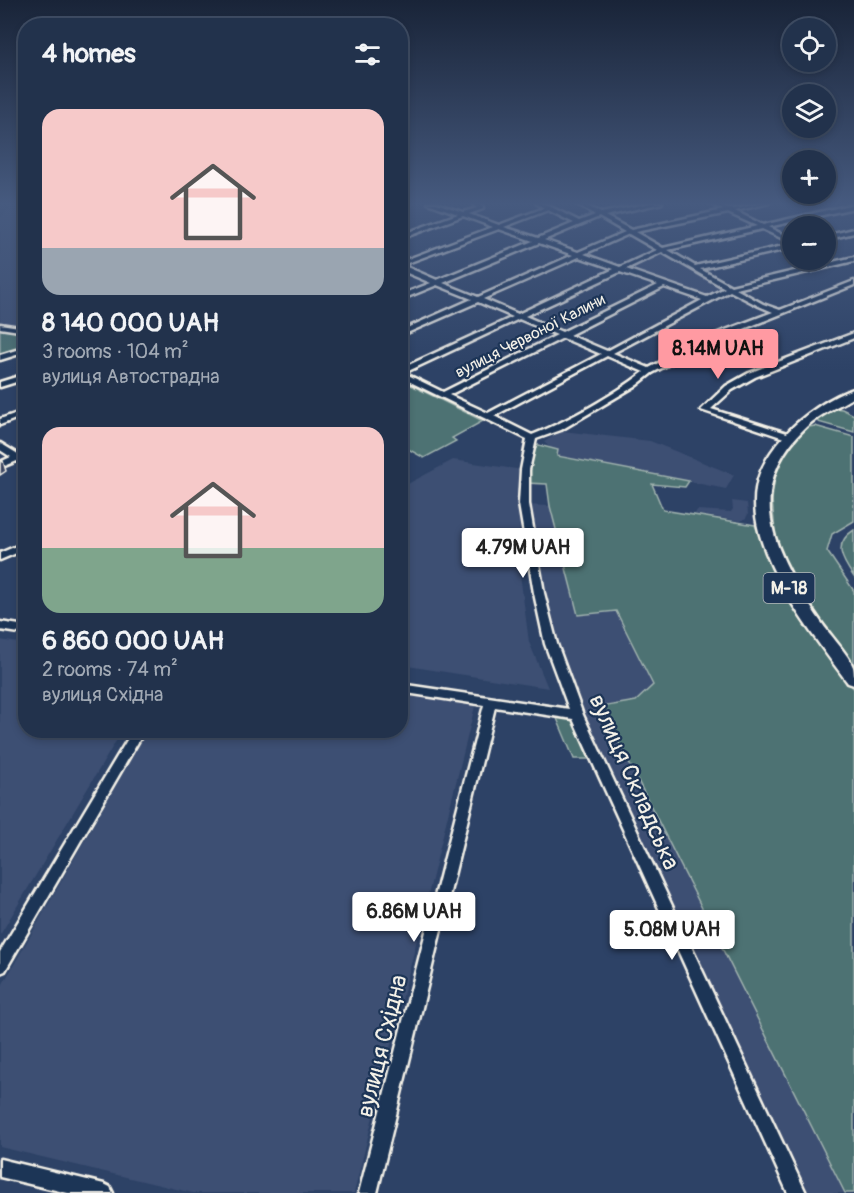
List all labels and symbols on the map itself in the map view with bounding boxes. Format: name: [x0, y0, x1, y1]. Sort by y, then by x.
street label: вулиця Червоної Калини: [452, 290, 608, 382]
pin: 8.14M UAH: [649, 329, 787, 380]
pin: 4.79M UAH: [454, 528, 592, 579]
road number: М-18: [764, 573, 814, 603]
street label: вулиця Складська: [582, 690, 686, 874]
pin: 6.86M UAH: [345, 892, 483, 943]
pin: 5.08M UAH: [603, 910, 741, 961]
street label: вулиця Східна: [350, 972, 414, 1120]

